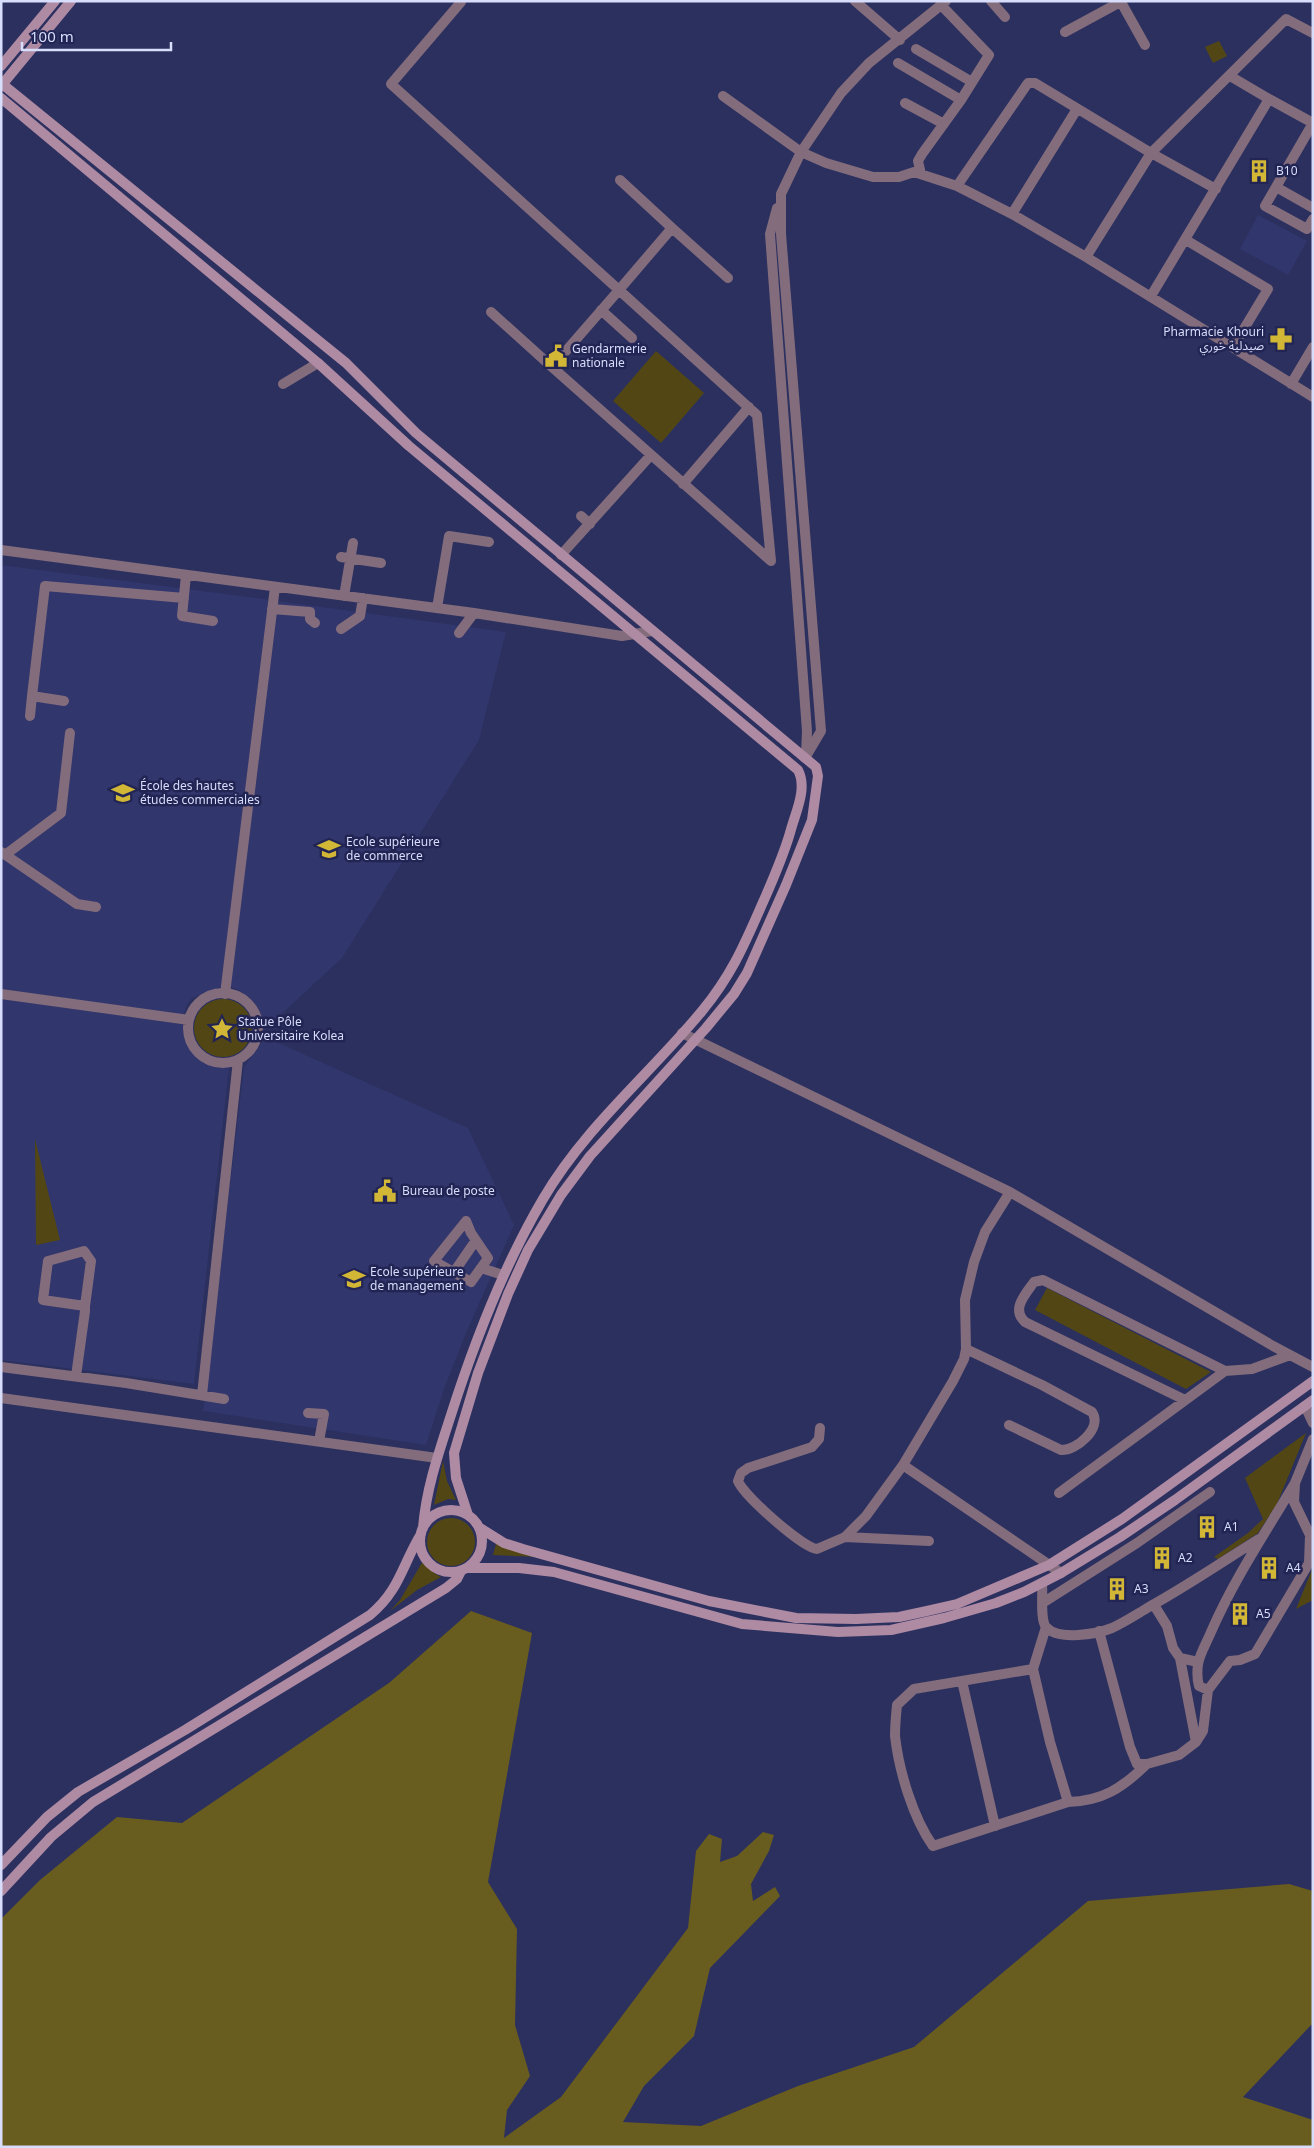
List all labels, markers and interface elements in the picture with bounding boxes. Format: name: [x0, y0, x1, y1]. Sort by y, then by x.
scale bar: [22, 20, 171, 52]
text: 100 m: [30, 26, 74, 46]
building icon: B10: [1246, 158, 1272, 184]
place label: B10: [1276, 162, 1298, 179]
place label: Pharmacie Khouri صيدلية خوري: [1163, 323, 1264, 356]
pharmacy icon: Pharmacie Khouri صيدلية خوري: [1268, 326, 1294, 352]
place label: Gendarmerie nationale: [572, 340, 647, 371]
public building icon: Gendarmerie nationale: [543, 343, 569, 369]
place label: École des hautes études commerciales: [140, 777, 260, 808]
school or university icon: École des hautes études commerciales: [110, 780, 136, 806]
place label: Ecole supérieure de commerce: [346, 833, 440, 864]
school or university icon: Ecole supérieure de commerce: [316, 836, 342, 862]
place label: Statue Pôle Universitaire Kolea: [238, 1013, 344, 1044]
place icon: Statue Pôle Universitaire Kolea: [209, 1016, 235, 1042]
public building icon: Bureau de poste: [372, 1178, 398, 1204]
place label: Bureau de poste: [402, 1182, 495, 1199]
place label: Ecole supérieure de management: [370, 1263, 464, 1294]
school or university icon: Ecole supérieure de management: [341, 1266, 367, 1292]
building icon: A1: [1194, 1514, 1220, 1540]
place label: A1: [1224, 1518, 1239, 1535]
building icon: A2: [1149, 1545, 1175, 1571]
place label: A2: [1178, 1549, 1193, 1566]
building icon: A4: [1256, 1555, 1282, 1581]
place label: A4: [1286, 1559, 1301, 1576]
building icon: A3: [1104, 1576, 1130, 1602]
place label: A3: [1134, 1580, 1149, 1597]
building icon: A5: [1227, 1601, 1253, 1627]
place label: A5: [1256, 1605, 1271, 1622]

